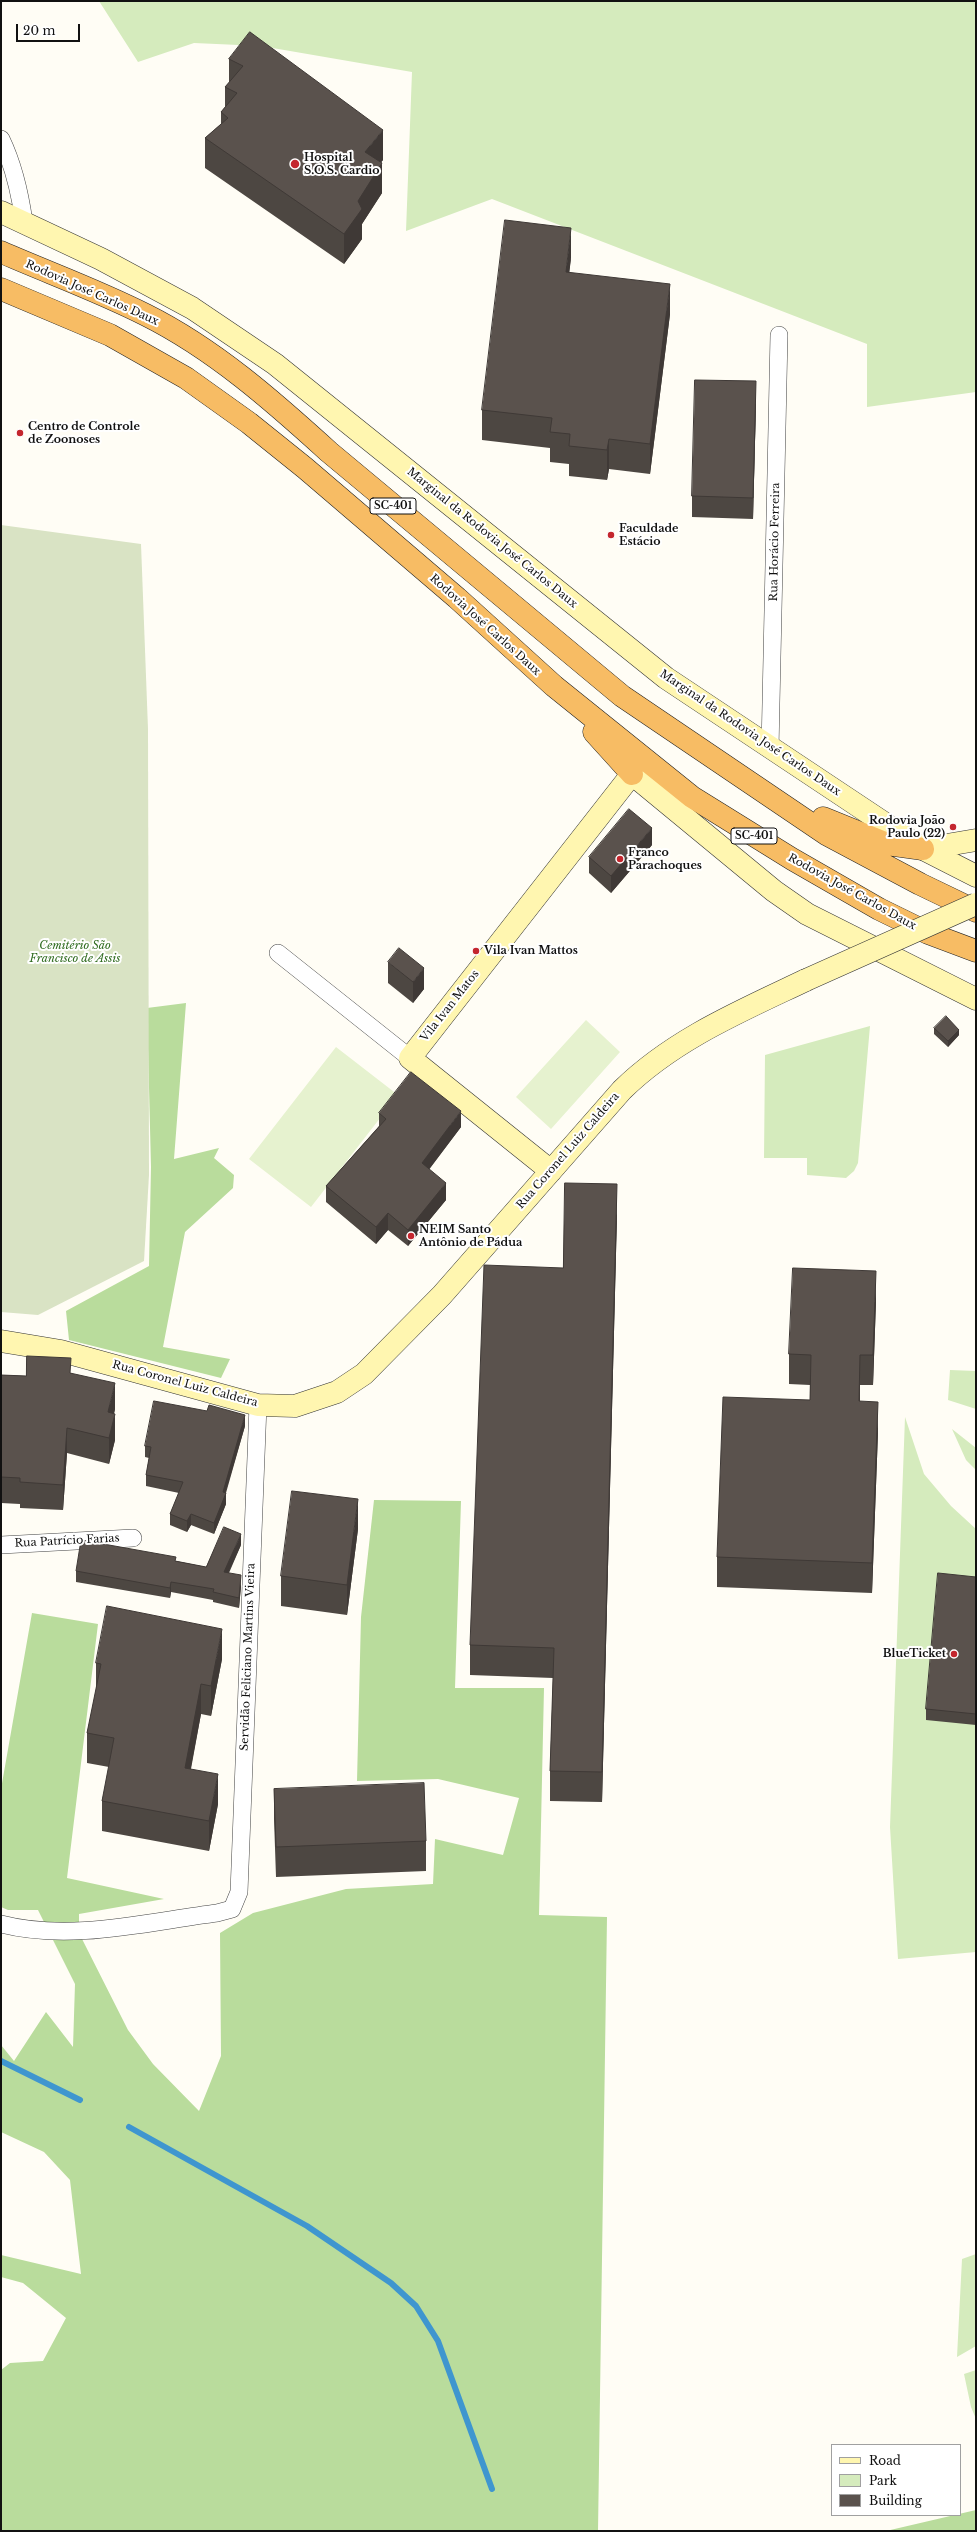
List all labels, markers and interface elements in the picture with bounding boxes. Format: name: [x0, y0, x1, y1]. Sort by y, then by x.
scale bar: [18, 16, 82, 42]
text: 20 m: [23, 23, 55, 38]
place label: Hospital S.O.S. Cardio: [304, 151, 380, 177]
marker: Hospital S.O.S. Cardio: [289, 158, 301, 170]
street label: Rodovia José Carlos Daux: [23, 258, 161, 328]
place label: Centro de Controle de Zoonoses: [28, 420, 140, 446]
marker: Centro de Controle de Zoonoses: [15, 428, 25, 438]
street label: Marginal da Rodovia José Carlos Daux: [404, 465, 580, 611]
street label: Rua Horácio Ferreira: [767, 483, 783, 601]
road number: SC-401: [370, 498, 416, 514]
place label: Faculdade Estácio: [619, 522, 679, 548]
marker: Faculdade Estácio: [606, 530, 616, 540]
street label: Rodovia José Carlos Daux: [427, 572, 543, 678]
street label: Marginal da Rodovia José Carlos Daux: [657, 667, 843, 799]
place label: Rodovia João Paulo (22): [869, 814, 945, 840]
marker: Rodovia João Paulo (22): [948, 822, 958, 832]
road number: SC-401: [731, 828, 777, 844]
place label: Franco Parachoques: [628, 846, 702, 872]
street label: Rodovia José Carlos Daux: [786, 851, 918, 933]
marker: Franco Parachoques: [615, 854, 625, 864]
park label: Cemitério São Francisco de Assis: [30, 939, 120, 965]
place label: Vila Ivan Mattos: [484, 944, 578, 958]
marker: Vila Ivan Mattos: [471, 946, 481, 956]
street label: Vila Ivan Matos: [418, 968, 482, 1044]
street label: Rua Coronel Luiz Caldeira: [514, 1090, 622, 1212]
place label: NEIM Santo Antônio de Pádua: [419, 1223, 522, 1249]
marker: NEIM Santo Antônio de Pádua: [406, 1231, 416, 1241]
street label: Rua Coronel Luiz Caldeira: [111, 1358, 259, 1410]
street label: Rua Patrício Farias: [14, 1532, 120, 1550]
street label: Servidão Feliciano Martins Vieira: [238, 1563, 258, 1751]
place label: BlueTicket: [883, 1647, 946, 1661]
marker: BlueTicket: [949, 1649, 959, 1659]
legend: [831, 2444, 961, 2516]
text: Road: [869, 2453, 901, 2468]
text: Park: [869, 2473, 897, 2488]
text: Building: [869, 2493, 922, 2508]

